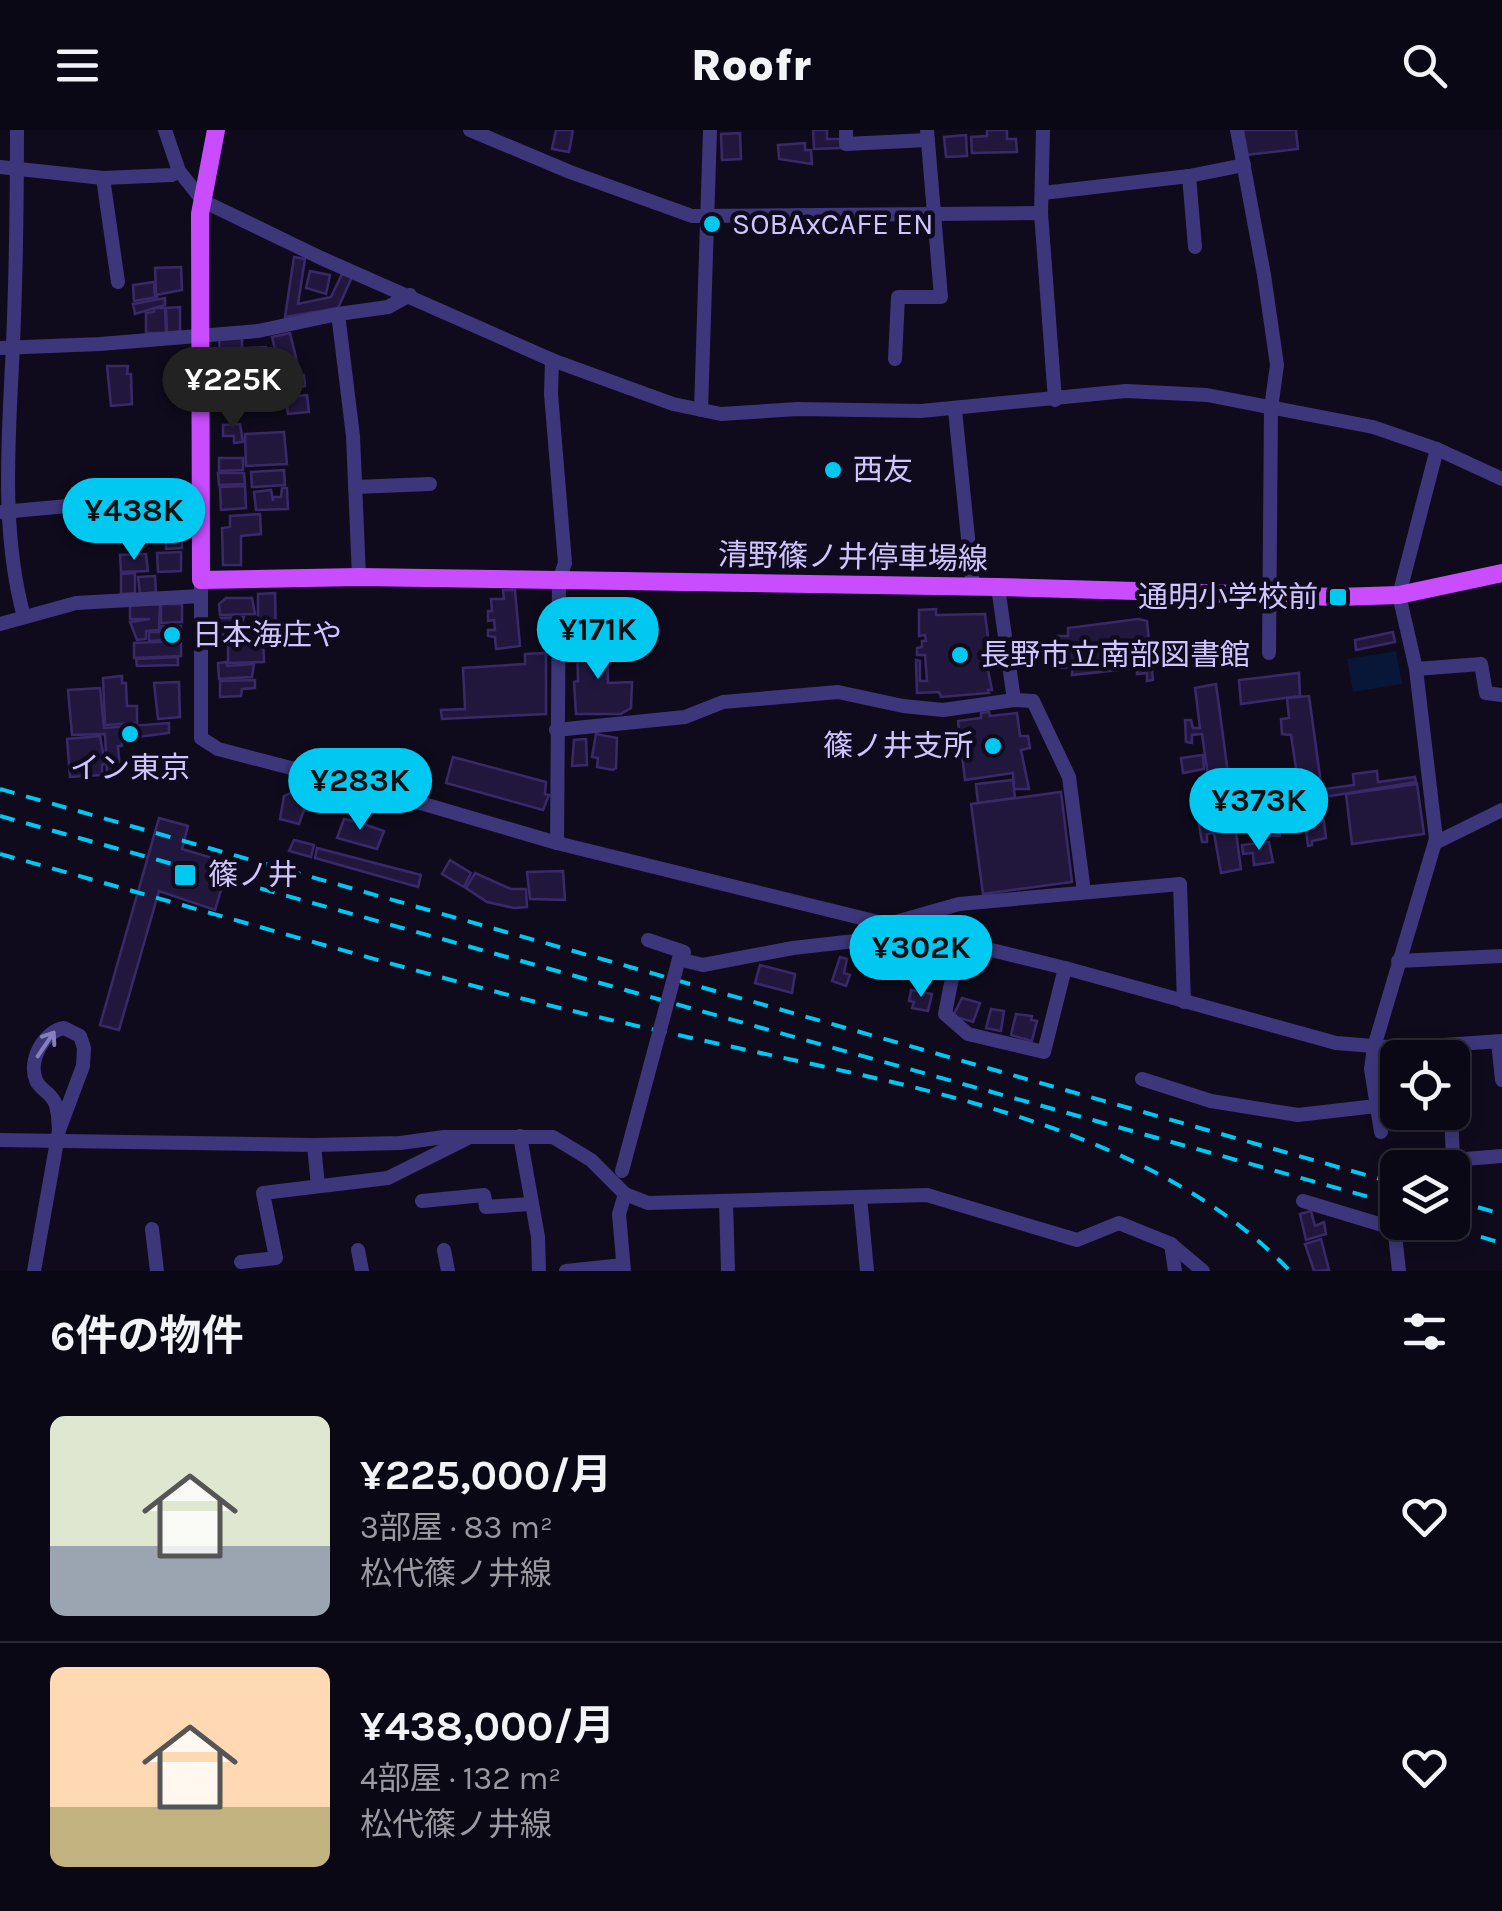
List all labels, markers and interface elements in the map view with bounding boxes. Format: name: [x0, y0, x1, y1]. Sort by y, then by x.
icon: menu: [50, 38, 105, 93]
icon: search: [1397, 38, 1452, 93]
text: Roofr: [691, 39, 811, 91]
place label: SOBAxCAFE EN: [732, 206, 933, 242]
marker: SOBAxCAFE EN: [701, 213, 723, 235]
pin: ¥225K: [163, 347, 303, 432]
text: ¥225K: [184, 361, 282, 398]
place label: 西友: [853, 452, 913, 488]
marker: 西友: [822, 459, 844, 481]
pin: ¥438K: [64, 478, 204, 563]
text: ¥438K: [84, 492, 184, 529]
street label: 清野篠ノ井停車場線: [718, 537, 988, 577]
place label: 通明小学校前: [1138, 579, 1318, 615]
marker: 通明小学校前: [1327, 586, 1349, 608]
pin: ¥171K: [528, 597, 668, 682]
text: ¥171K: [559, 611, 637, 648]
place label: 日本海庄や: [192, 617, 342, 653]
marker: 日本海庄や: [161, 624, 183, 646]
place label: 長野市立南部図書館: [980, 637, 1250, 673]
marker: 長野市立南部図書館: [949, 644, 971, 666]
marker: イン東京: [119, 723, 141, 745]
place label: 篠ノ井支所: [823, 728, 973, 764]
marker: 篠ノ井支所: [982, 735, 1004, 757]
pin: ¥283K: [290, 748, 430, 833]
place label: イン東京: [70, 750, 190, 786]
text: ¥283K: [310, 762, 410, 799]
pin: ¥373K: [1189, 768, 1329, 853]
text: ¥373K: [1211, 782, 1307, 819]
place label: 篠ノ井: [208, 857, 298, 893]
marker: 篠ノ井: [172, 862, 198, 888]
pin: ¥302K: [851, 915, 991, 1000]
text: ¥302K: [871, 929, 971, 966]
one-way arrow: [35, 1031, 56, 1058]
map controls: [1380, 1040, 1470, 1240]
button: locate: [1380, 1040, 1470, 1130]
button: layers: [1380, 1150, 1470, 1240]
icon: filters: [1397, 1304, 1452, 1359]
text: 6件の物件: [50, 1311, 244, 1361]
text: ¥225,000/月: [360, 1450, 612, 1500]
icon: home: [130, 1456, 250, 1576]
icon: heart: [1397, 1489, 1452, 1544]
text: 3部屋 · 83 m²: [360, 1509, 553, 1546]
text: 松代篠ノ井線: [360, 1555, 552, 1592]
text: ¥438,000/月: [360, 1701, 615, 1751]
icon: home: [130, 1707, 250, 1827]
icon: heart: [1397, 1740, 1452, 1795]
text: 4部屋 · 132 m²: [360, 1760, 561, 1797]
text: 松代篠ノ井線: [360, 1806, 552, 1843]

